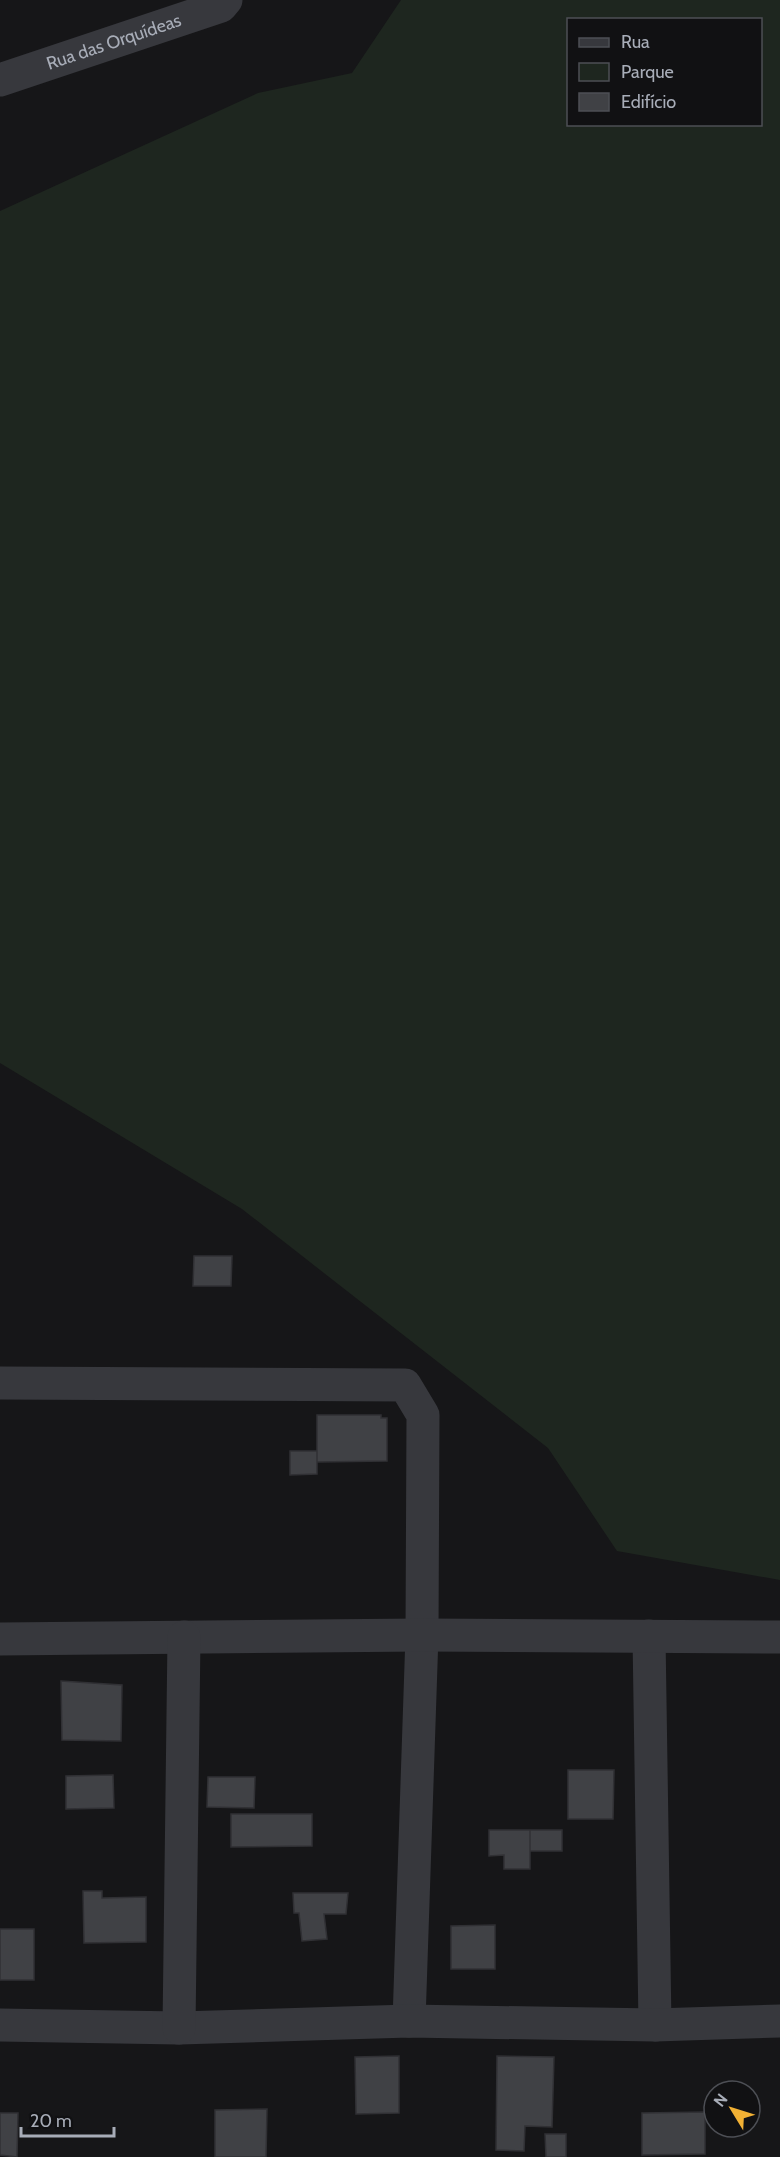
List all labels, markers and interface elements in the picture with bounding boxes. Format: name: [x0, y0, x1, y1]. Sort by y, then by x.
street label: Rua das Orquídeas: [44, 9, 184, 75]
legend: [567, 18, 762, 126]
text: Rua: [621, 31, 650, 53]
text: Parque: [621, 61, 674, 83]
text: Edifício: [621, 91, 676, 113]
north arrow: [702, 2079, 762, 2139]
text: N: [710, 2090, 732, 2110]
scale bar: [21, 2100, 114, 2138]
text: 20 m: [30, 2110, 72, 2132]

